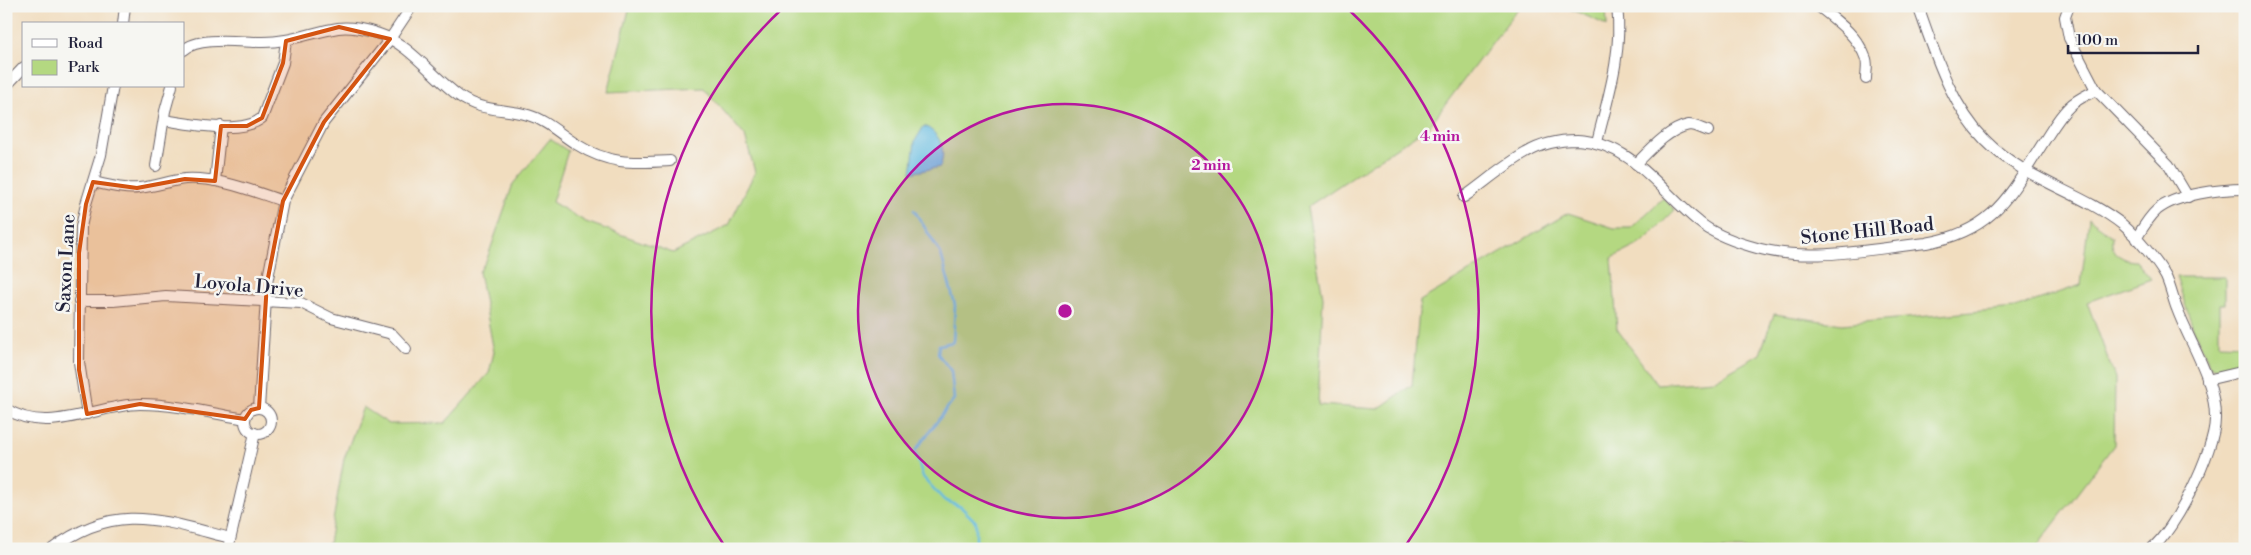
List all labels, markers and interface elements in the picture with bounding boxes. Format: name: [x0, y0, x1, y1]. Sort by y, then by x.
legend: [22, 22, 185, 88]
scale bar: [2068, 22, 2198, 54]
text: 100 m: [2076, 31, 2118, 50]
text: Road: [68, 34, 103, 53]
text: Park: [68, 58, 100, 77]
text: 4 min: [1420, 127, 1461, 146]
text: 2 min: [1191, 156, 1231, 175]
street label: Stone Hill Road: [1799, 212, 1935, 250]
street label: Saxon Lane: [51, 213, 81, 313]
street label: Loyola Drive: [193, 269, 305, 303]
centre of rings: [1056, 302, 1074, 320]

